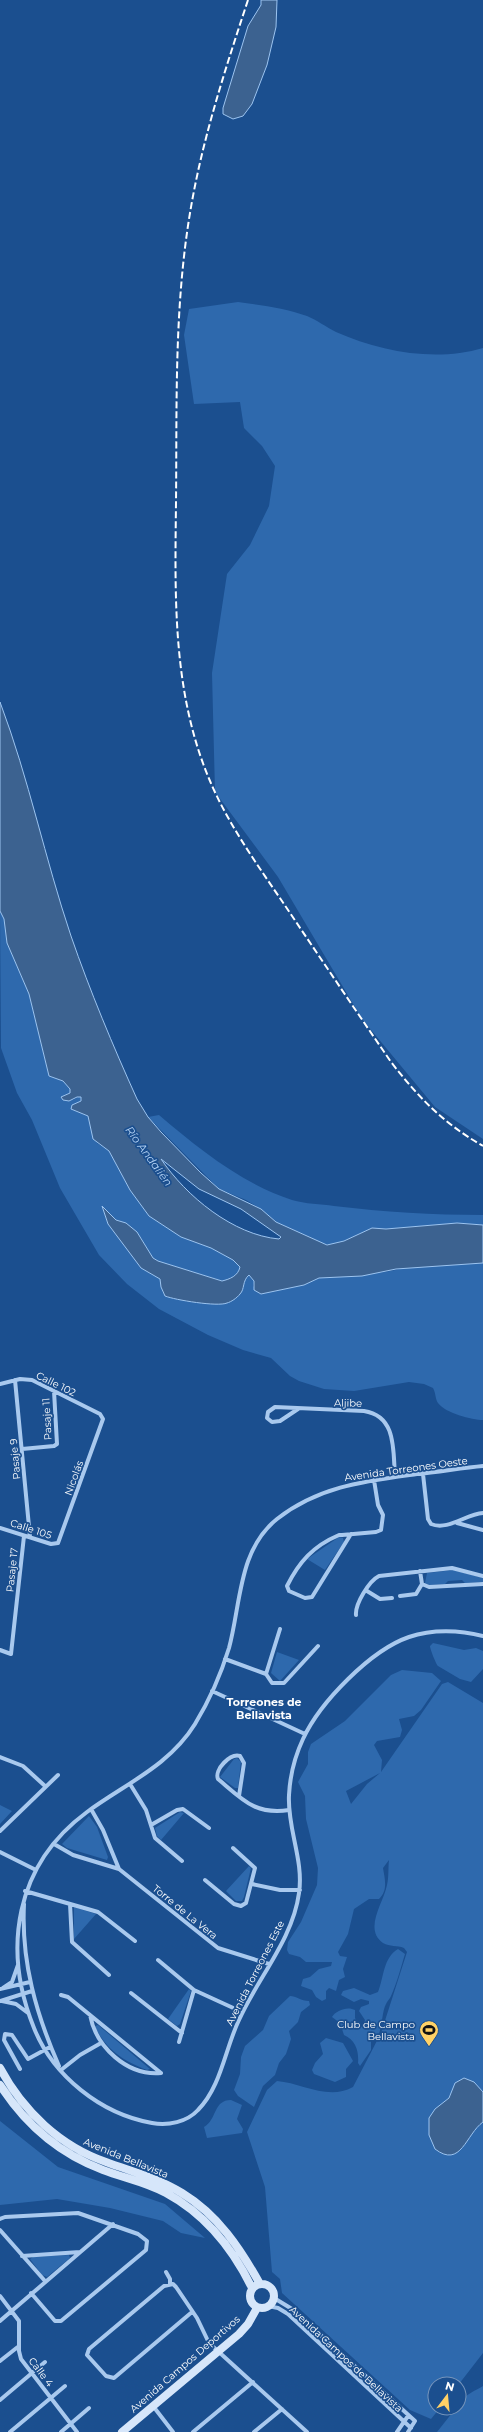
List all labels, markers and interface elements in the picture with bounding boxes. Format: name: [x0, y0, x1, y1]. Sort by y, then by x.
water label: Río Andalién: [122, 1123, 176, 1189]
street label: Calle 102: [34, 1369, 78, 1399]
street label: Aljibe: [334, 1396, 362, 1410]
street label: Pasaje 11: [39, 1398, 55, 1440]
street label: Pasaje 9: [7, 1438, 23, 1480]
street label: Avenida Torreones Oeste: [344, 1454, 468, 1484]
street label: Nicolás: [62, 1459, 86, 1497]
street label: Calle 105: [9, 1516, 54, 1542]
street label: Pasaje 17: [3, 1547, 21, 1593]
district label: Torreones de Bellavista: [227, 1695, 302, 1722]
street label: Torre de La Vera: [150, 1882, 220, 1942]
street label: Avenida Torreones Este: [223, 1918, 287, 2028]
place label: Club de Campo Bellavista: [337, 2018, 415, 2043]
sports icon: Club de Campo Bellavista: [418, 2019, 440, 2047]
street label: Avenida Bellavista: [82, 2135, 170, 2181]
street label: Avenida Campos de Bellavista: [287, 2303, 405, 2415]
street label: Avenida Campos Deportivos: [127, 2313, 243, 2415]
street label: Calle 4: [26, 2355, 57, 2390]
north arrow: [427, 2376, 467, 2416]
text: N: [444, 2378, 456, 2394]

